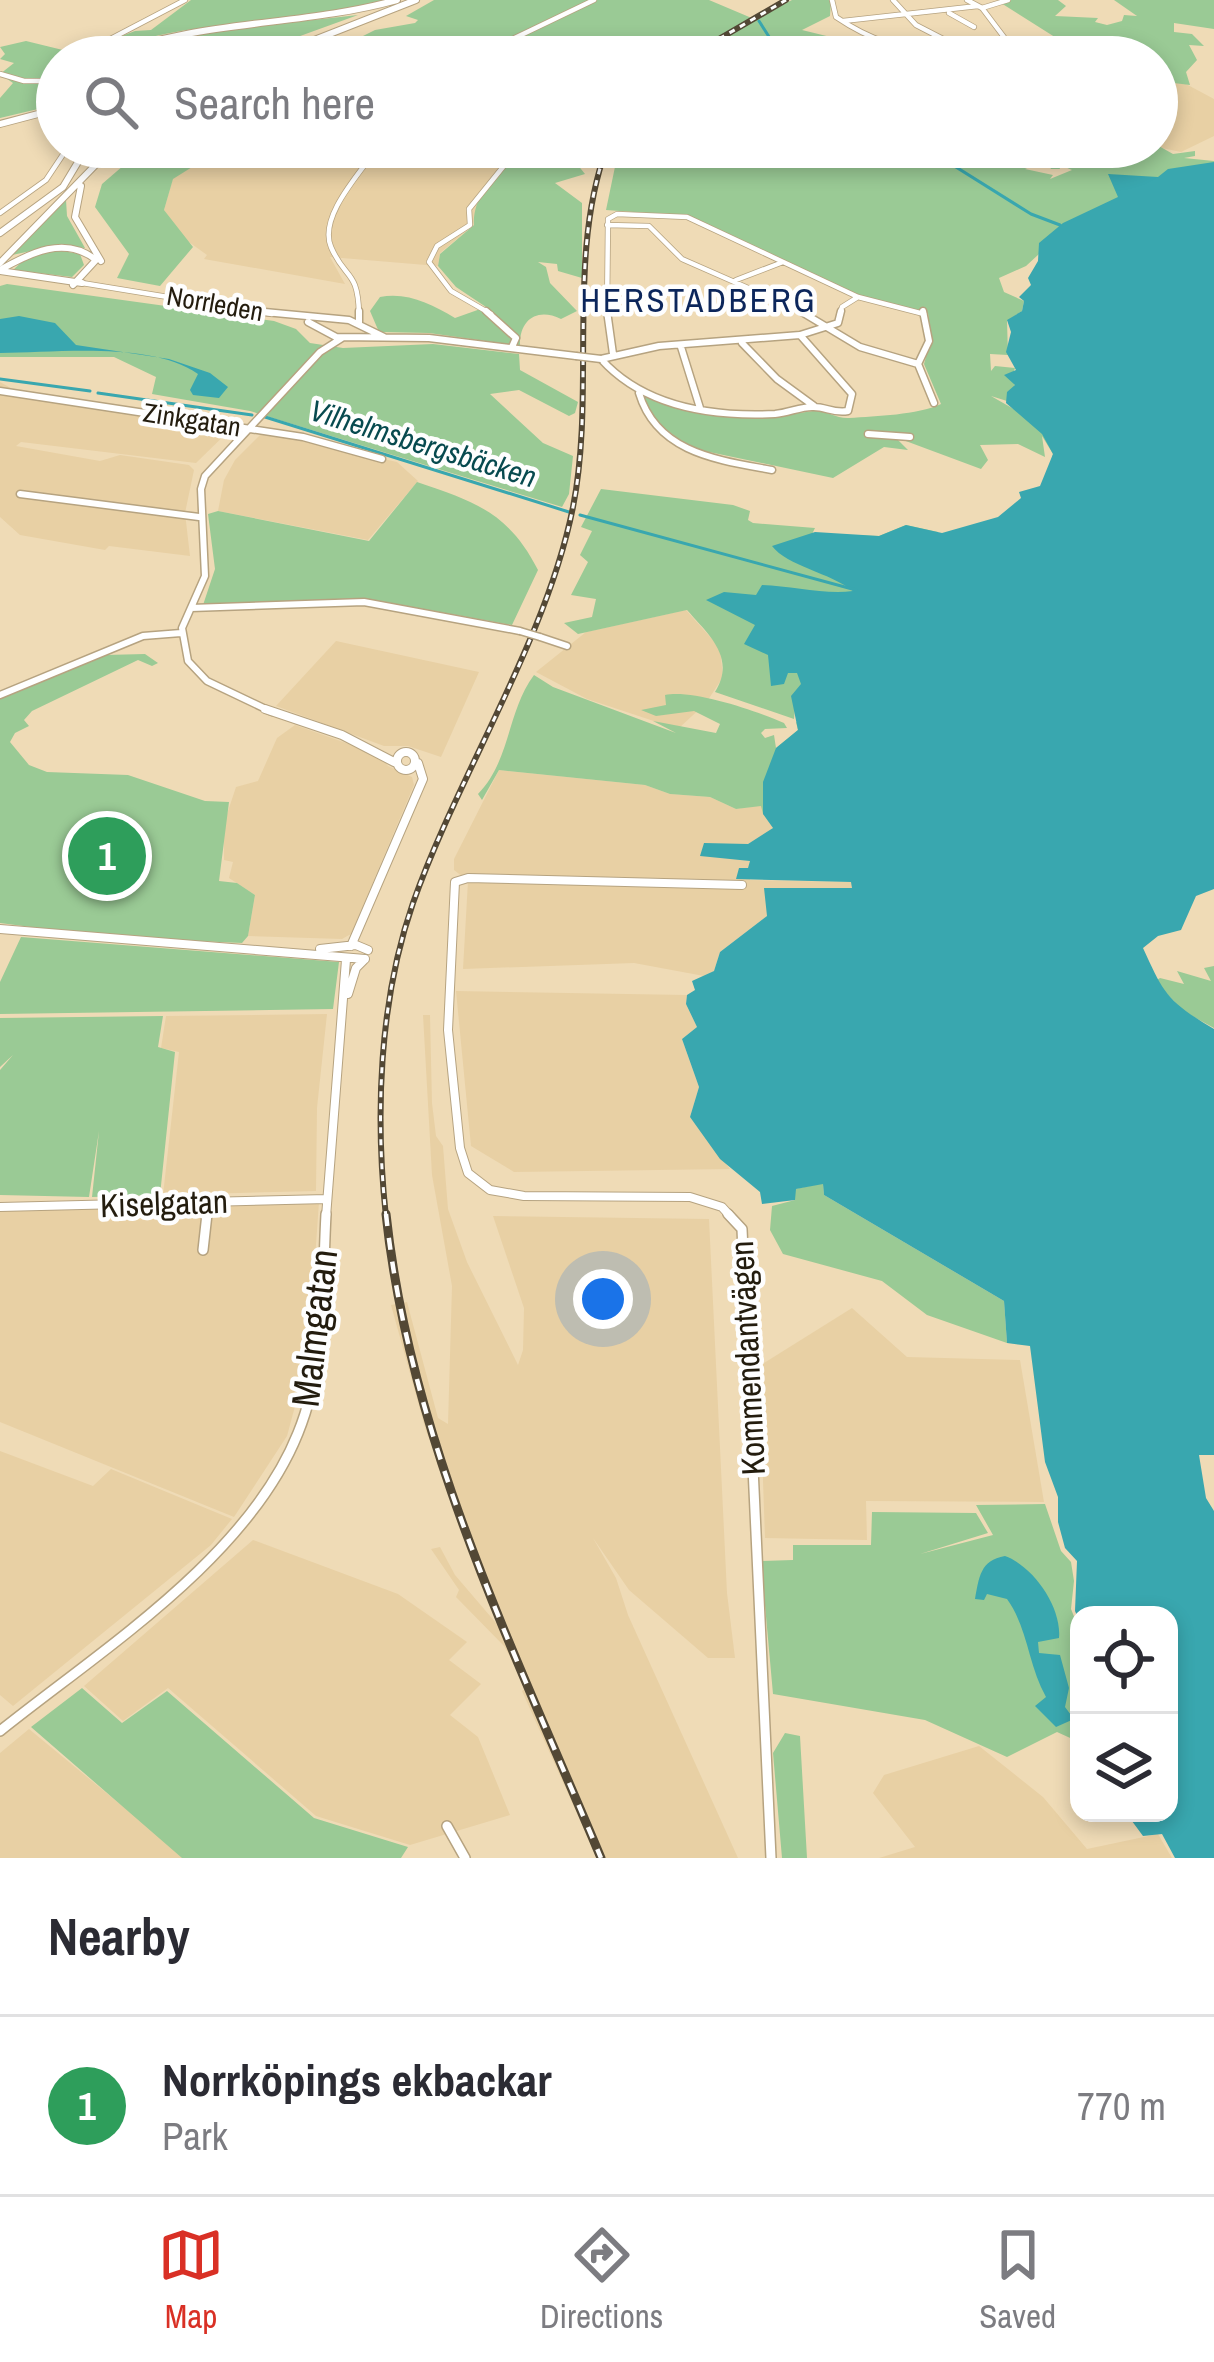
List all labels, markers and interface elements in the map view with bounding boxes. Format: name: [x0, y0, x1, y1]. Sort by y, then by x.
search box: [36, 36, 1178, 168]
icon: search: [78, 69, 144, 135]
text: Search here: [174, 72, 375, 133]
street label: Norrleden: [164, 277, 266, 329]
district label: HERSTADBERG: [580, 278, 818, 322]
water label: Vilhelmsbergsbäcken: [305, 390, 541, 496]
street label: Zinkgatan: [141, 394, 244, 444]
pin: 1: [68, 811, 146, 901]
street label: Kiselgatan: [99, 1179, 229, 1227]
street label: Kommendantvägen: [719, 1240, 775, 1476]
street label: Malmgatan: [279, 1246, 349, 1410]
your location: [573, 1269, 633, 1329]
map controls: [1070, 1606, 1178, 1822]
button: locate: [1070, 1606, 1178, 1714]
button: layers: [1070, 1714, 1178, 1822]
text: Nearby: [48, 1902, 190, 1971]
text: Norrköpings ekbackar: [162, 2049, 552, 2110]
text: 1: [78, 2080, 96, 2132]
text: 770 m: [1077, 2080, 1166, 2132]
text: Park: [162, 2110, 228, 2162]
tab: Map: [158, 2222, 224, 2338]
tab: Directions: [540, 2222, 663, 2338]
tab: Saved: [979, 2222, 1056, 2338]

